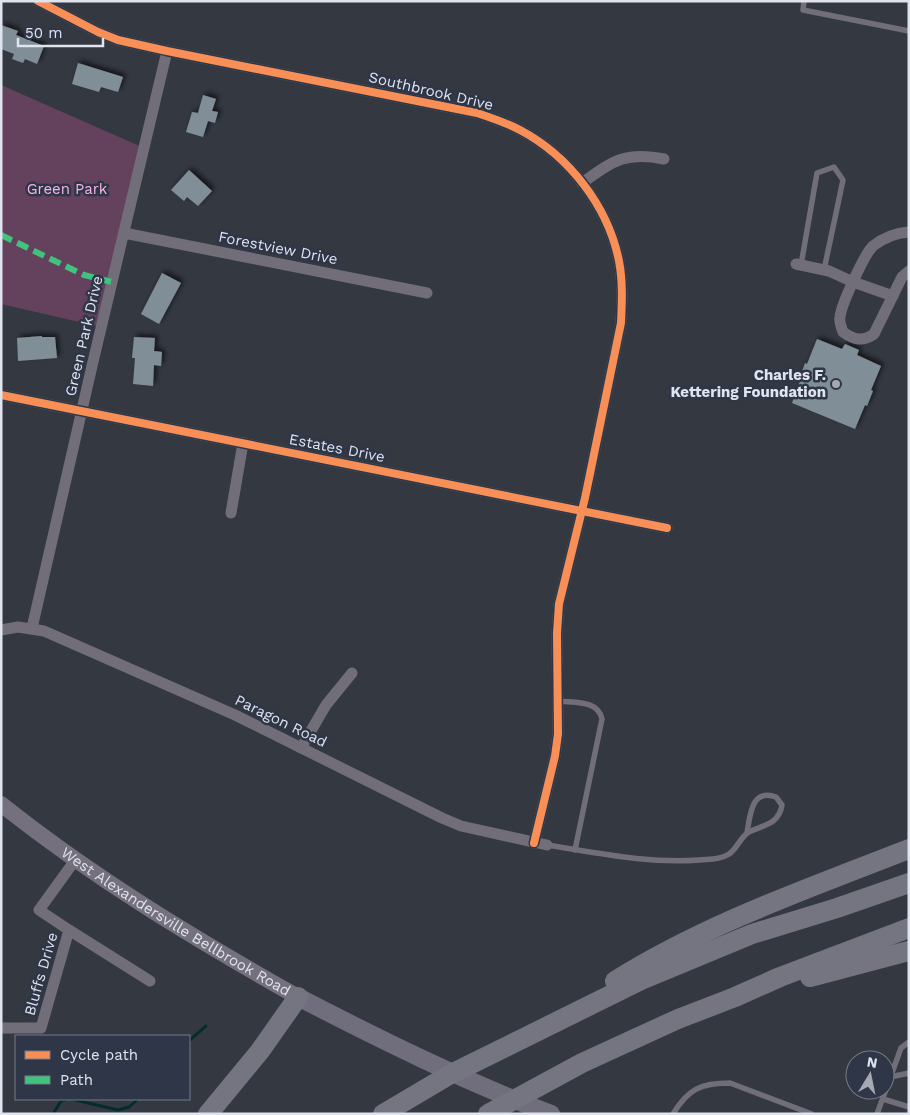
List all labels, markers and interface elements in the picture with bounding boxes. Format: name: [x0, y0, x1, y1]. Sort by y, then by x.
scale bar: [18, 15, 102, 47]
text: 50 m: [25, 24, 62, 42]
street label: Southbrook Drive: [367, 68, 495, 114]
park label: Green Park: [27, 180, 108, 198]
street label: Forestview Drive: [217, 228, 339, 268]
street label: Green Park Drive: [61, 274, 107, 398]
place label: Charles F. Kettering Foundation: [671, 366, 826, 401]
marker: Charles F. Kettering Foundation: [830, 378, 842, 390]
street label: Estates Drive: [288, 430, 386, 466]
street label: Paragon Road: [232, 691, 330, 751]
street label: West Alexandersville Bellbrook Road: [58, 843, 294, 1000]
street label: Bluffs Drive: [21, 930, 61, 1018]
legend: [15, 1035, 190, 1100]
text: Cycle path: [60, 1046, 138, 1064]
north arrow: [845, 1050, 895, 1100]
text: N: [866, 1053, 879, 1071]
text: Path: [60, 1071, 93, 1089]

